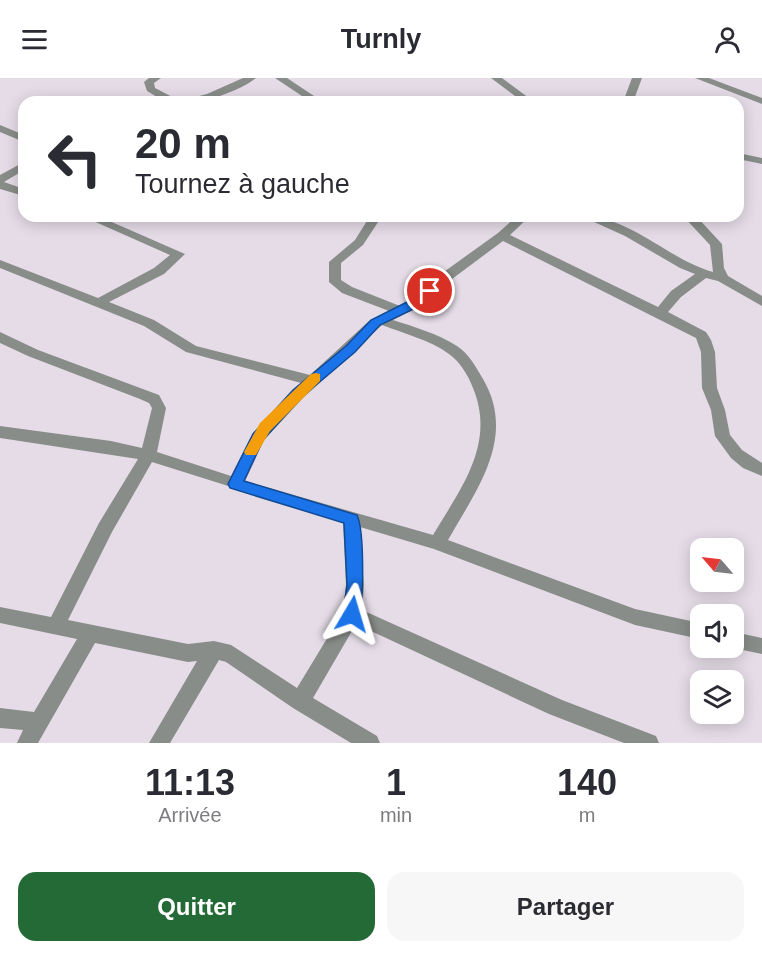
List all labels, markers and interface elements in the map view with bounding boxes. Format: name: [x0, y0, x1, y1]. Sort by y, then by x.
icon: menu: [18, 23, 51, 56]
icon: person: [711, 23, 744, 56]
text: Turnly: [341, 24, 421, 54]
icon: left: [36, 120, 114, 198]
text: 20 m: [135, 120, 231, 167]
text: Tournez à gauche: [135, 169, 350, 199]
pin: [404, 265, 455, 316]
icon: arrive: [413, 274, 446, 307]
north arrow: [690, 538, 744, 592]
map controls: [690, 538, 744, 724]
position arrow: [320, 582, 384, 646]
button: sound: [690, 604, 744, 658]
button: layers: [690, 670, 744, 724]
text: 11:13: [145, 762, 235, 803]
text: 1: [386, 762, 406, 803]
text: 140: [557, 762, 617, 803]
text: Arrivée: [158, 804, 222, 826]
text: min: [380, 804, 412, 826]
text: m: [579, 804, 595, 826]
button: Quitter: [18, 872, 375, 941]
button: Partager: [387, 872, 744, 941]

